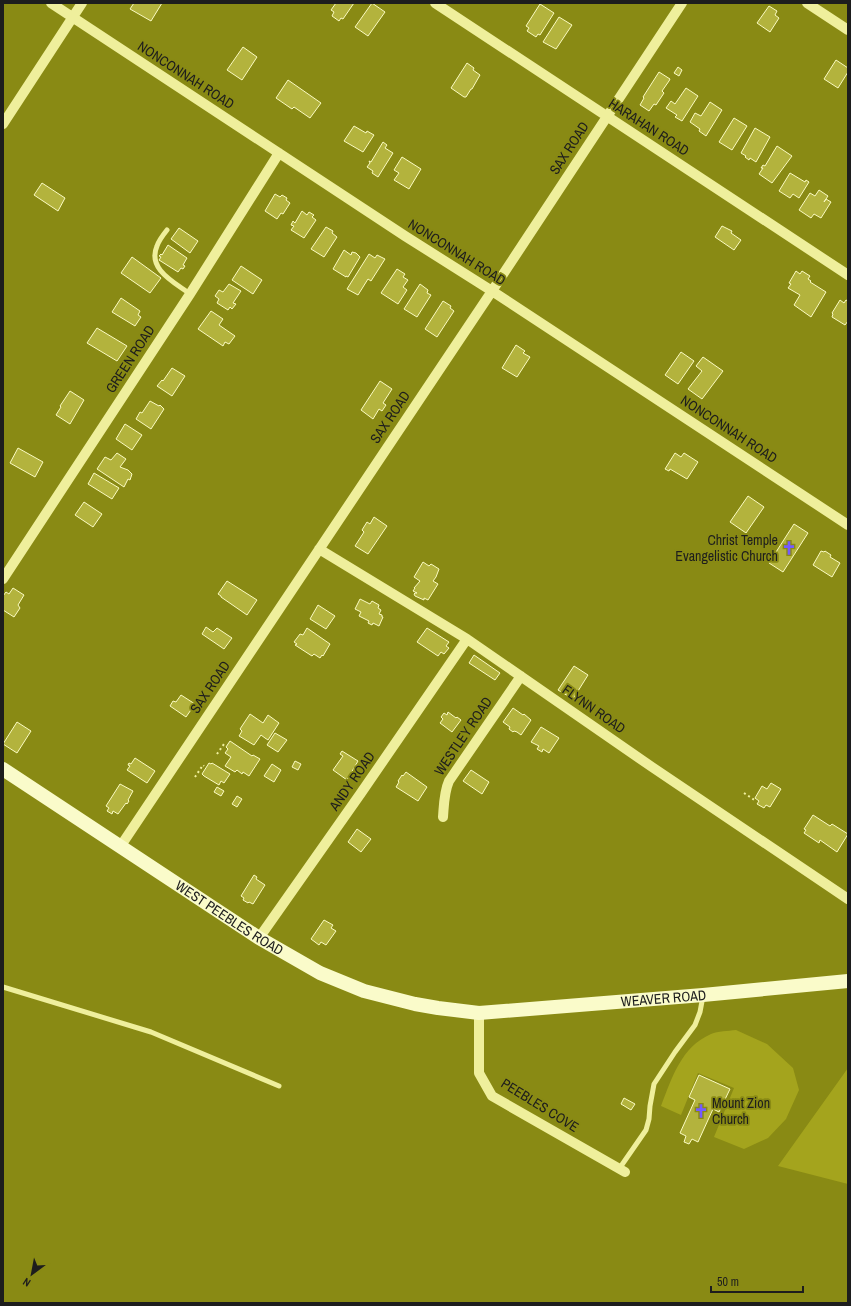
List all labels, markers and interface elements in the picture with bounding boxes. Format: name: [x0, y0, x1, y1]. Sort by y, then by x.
street label: NONCONNAH ROAD: [134, 37, 238, 113]
street label: HARAHAN ROAD: [605, 94, 693, 160]
street label: SAX ROAD: [545, 118, 593, 178]
street label: NONCONNAH ROAD: [405, 215, 509, 289]
street label: GREEN ROAD: [101, 322, 159, 396]
street label: SAX ROAD: [366, 387, 414, 447]
street label: NONCONNAH ROAD: [677, 391, 781, 467]
place label: Christ Temple Evangelistic Church: [675, 531, 778, 565]
church icon: Christ Temple Evangelistic Church: [781, 540, 797, 556]
street label: SAX ROAD: [186, 657, 234, 717]
street label: FLYNN ROAD: [559, 681, 629, 737]
street label: WESTLEY ROAD: [430, 693, 496, 779]
street label: ANDY ROAD: [325, 748, 379, 815]
street label: WEST PEEBLES ROAD: [172, 876, 287, 959]
street label: WEAVER ROAD: [620, 986, 707, 1011]
street label: PEEBLES COVE: [498, 1074, 582, 1136]
place label: Mount Zion Church: [712, 1094, 770, 1128]
church icon: Mount Zion Church: [693, 1103, 709, 1119]
north arrow: [12, 1254, 52, 1294]
scale bar: [711, 1268, 803, 1294]
text: 50 m: [717, 1274, 739, 1290]
text: N: [20, 1275, 33, 1290]

